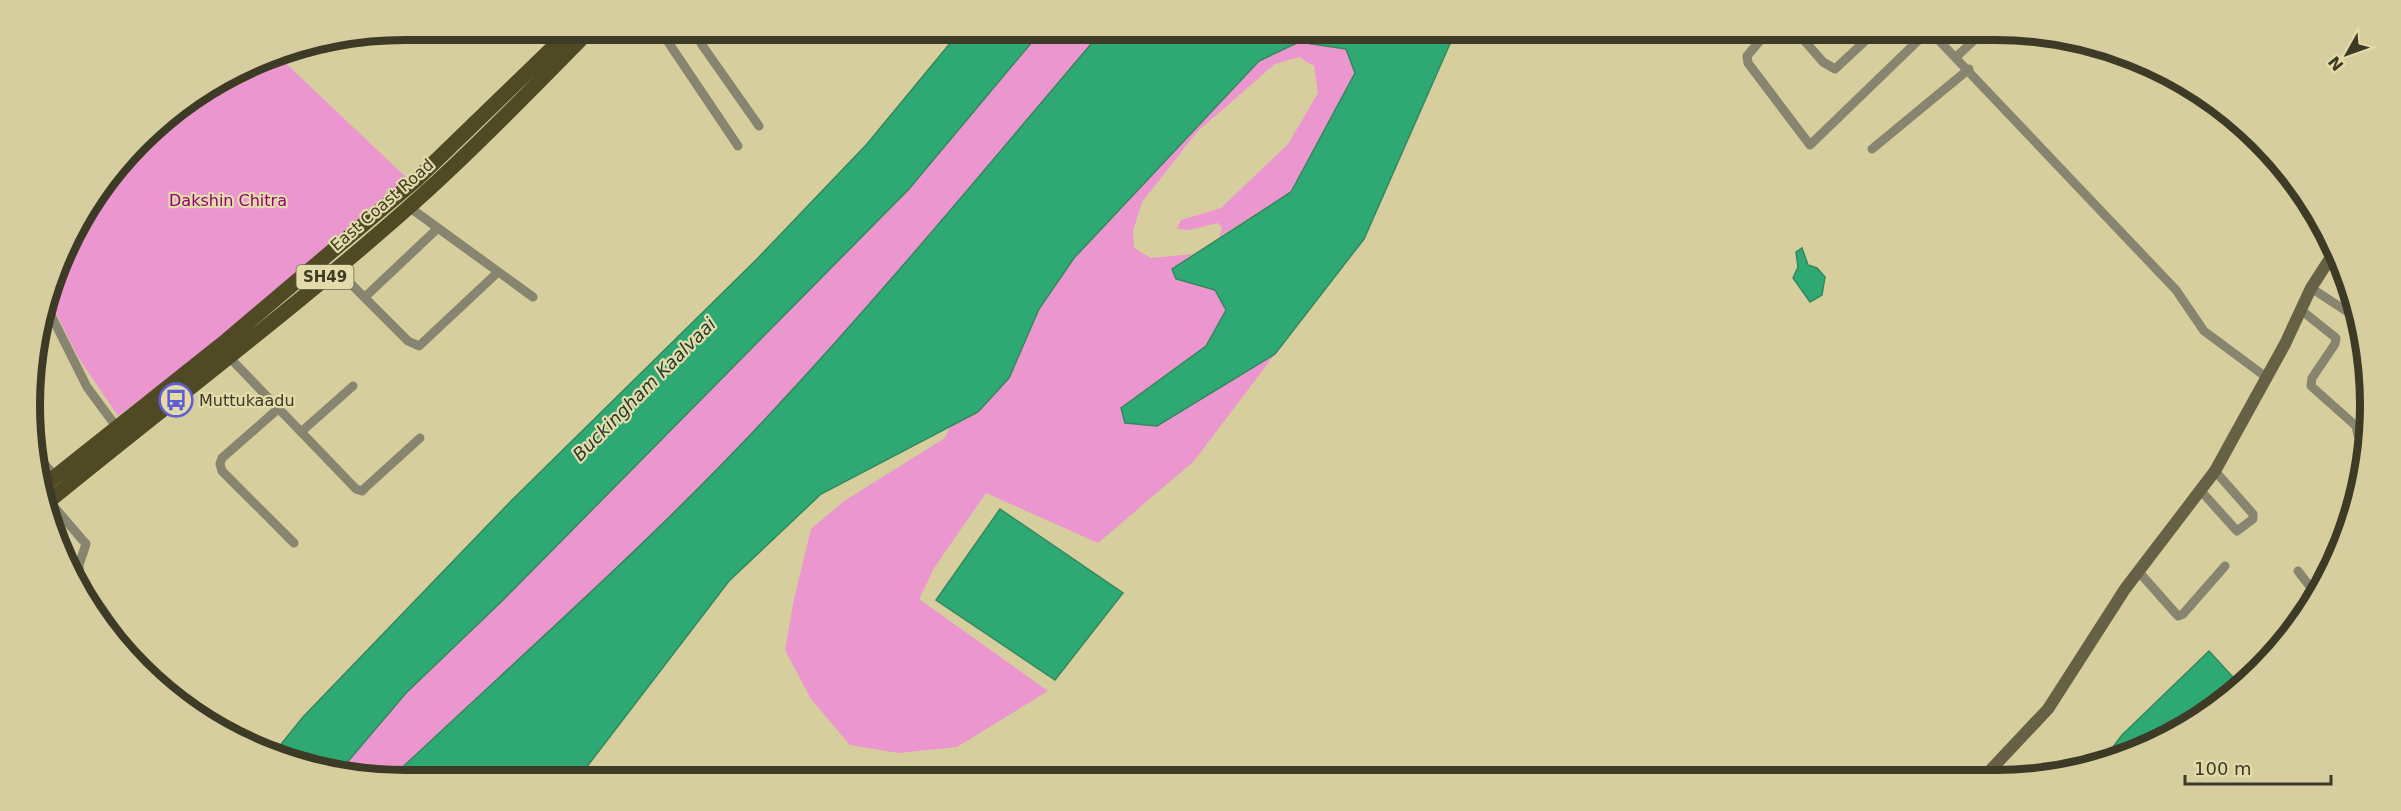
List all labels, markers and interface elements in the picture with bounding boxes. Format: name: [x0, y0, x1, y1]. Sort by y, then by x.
north arrow: [2317, 24, 2377, 84]
text: N: [2324, 52, 2347, 75]
street label: East Coast Road: [327, 155, 437, 255]
park label: Dakshin Chitra: [169, 191, 287, 210]
road number: SH49: [296, 265, 354, 289]
water label: Buckingham Kaalvaai: [568, 313, 720, 465]
bus stop icon: Muttukaadu: [158, 382, 194, 418]
place label: Muttukaadu: [199, 391, 295, 410]
scale bar: [2185, 748, 2330, 786]
text: 100 m: [2194, 758, 2252, 779]

